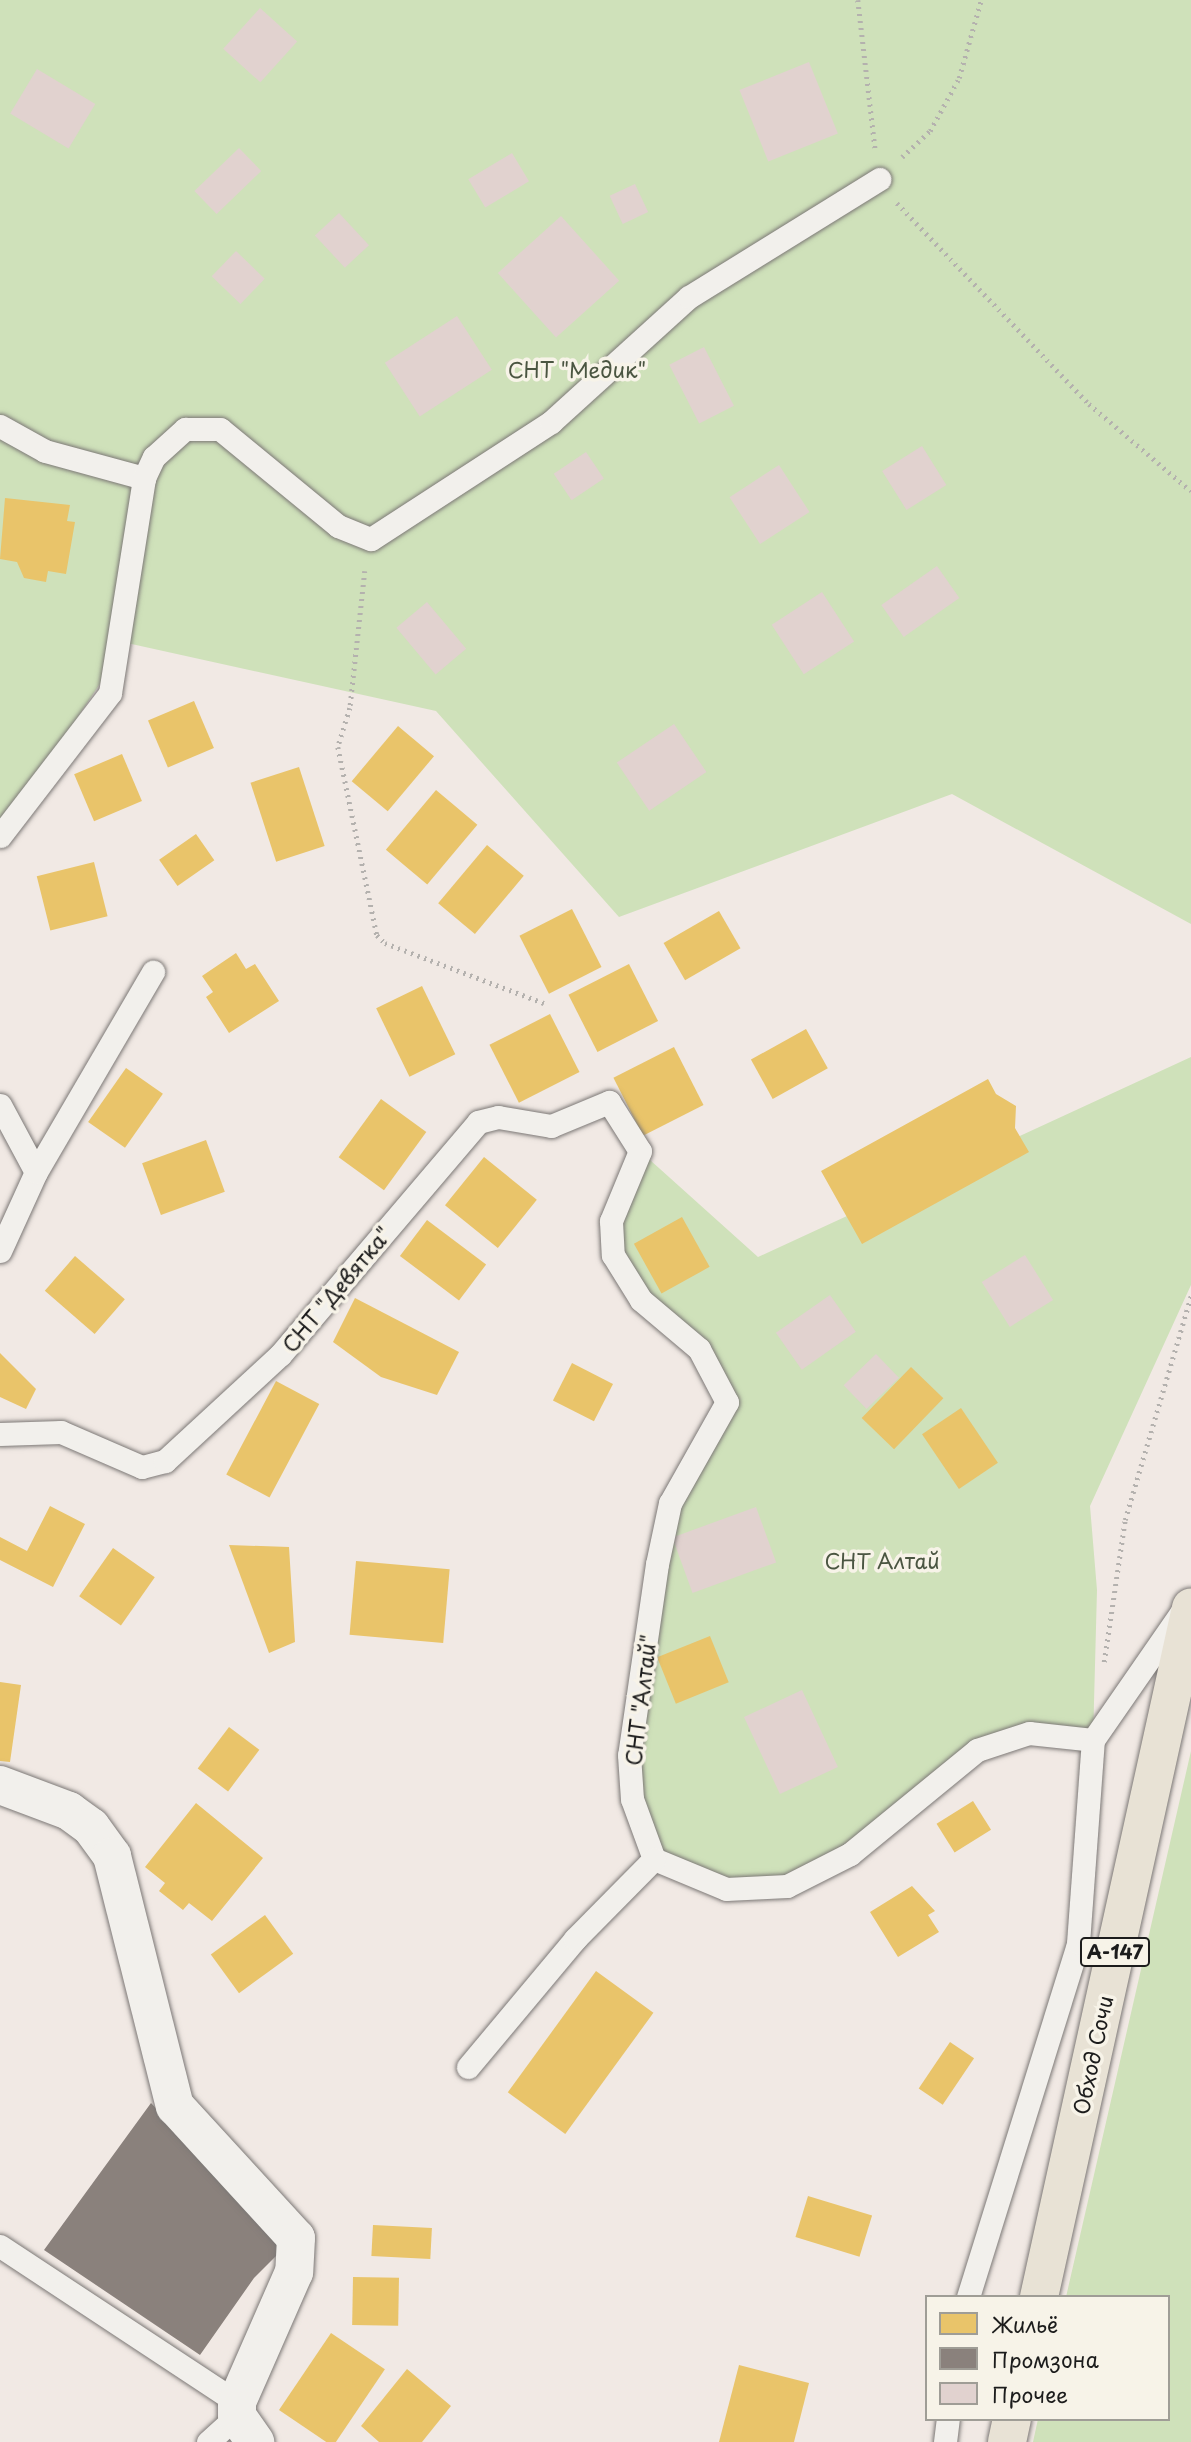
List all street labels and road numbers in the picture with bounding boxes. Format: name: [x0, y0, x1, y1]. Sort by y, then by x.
street label: СНТ "Девятка": [276, 1221, 396, 1357]
street label: СНТ "Алтай": [619, 1633, 661, 1767]
road number: А-147: [1078, 1936, 1152, 1968]
street label: Обход Сочи: [1067, 1993, 1117, 2117]

